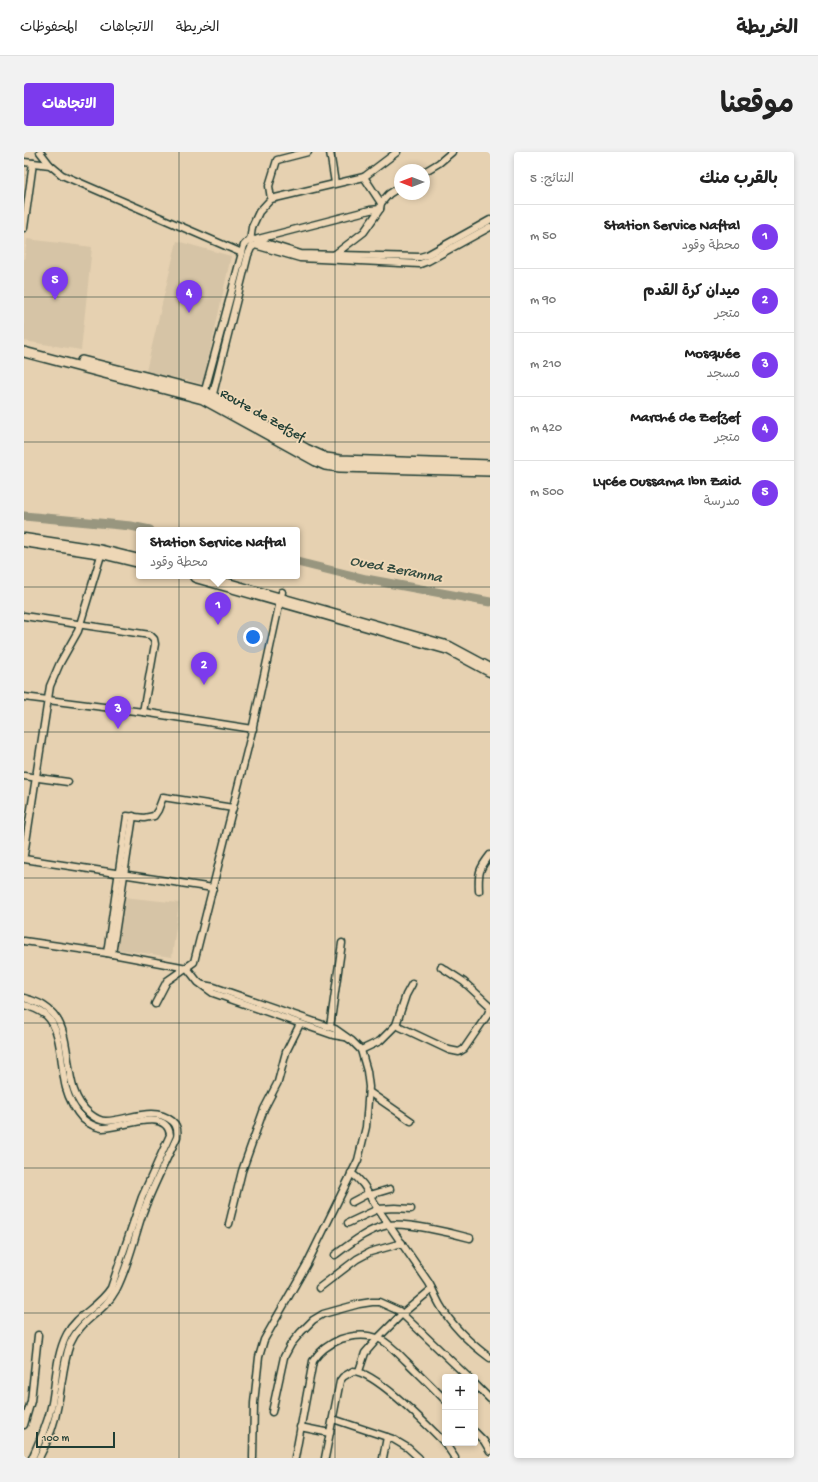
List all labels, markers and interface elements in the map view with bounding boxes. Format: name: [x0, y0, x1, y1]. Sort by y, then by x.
text: الخريطة: [736, 18, 798, 41]
text: المحفوظات: [20, 20, 78, 37]
text: الاتجاهات: [100, 20, 154, 37]
text: الخريطة: [176, 20, 219, 37]
button: الاتجاهات: [24, 83, 114, 126]
text: موقعنا: [720, 90, 794, 123]
north arrow: [394, 164, 430, 200]
text: بالقرب منك: [699, 170, 778, 190]
text: النتائج: 5: [530, 172, 574, 187]
text: Station Service Naftal: [604, 217, 740, 235]
text: 50 m: [530, 229, 557, 244]
text: 1: [762, 229, 768, 244]
text: محطة وقود: [682, 239, 740, 254]
pin: 5: [42, 267, 68, 300]
pin: 4: [176, 280, 202, 313]
text: ميدان كرة القدم: [643, 283, 740, 301]
text: 90 m: [530, 293, 556, 308]
text: 2: [762, 293, 768, 308]
text: متجر: [715, 307, 740, 322]
text: Mosquée: [685, 345, 740, 363]
text: 210 m: [530, 357, 561, 372]
text: 3: [762, 357, 768, 372]
text: مسجد: [707, 367, 740, 382]
street label: Route de Zefzef: [217, 386, 309, 447]
text: Marché de Zefzef: [630, 409, 740, 427]
text: 420 m: [530, 421, 562, 436]
text: 4: [762, 421, 768, 436]
text: متجر: [715, 431, 740, 446]
text: Lycée Oussama Ibn Zaid: [593, 473, 740, 491]
text: 500 m: [530, 485, 564, 500]
text: 5: [762, 485, 768, 500]
text: مدرسة: [704, 495, 740, 510]
popup: [136, 527, 300, 579]
text: Station Service Naftal: [150, 534, 286, 552]
water label: Oued Zeramna: [348, 552, 445, 588]
text: محطة وقود: [150, 556, 208, 571]
pin: 1: [205, 592, 231, 625]
your location: [243, 627, 263, 647]
pin: 2: [191, 652, 217, 685]
pin: 3: [105, 696, 131, 729]
map controls: [442, 1374, 478, 1446]
button: +: [442, 1374, 478, 1410]
button: −: [442, 1410, 478, 1446]
scale bar: [36, 1430, 115, 1449]
text: 100 m: [42, 1433, 69, 1445]

